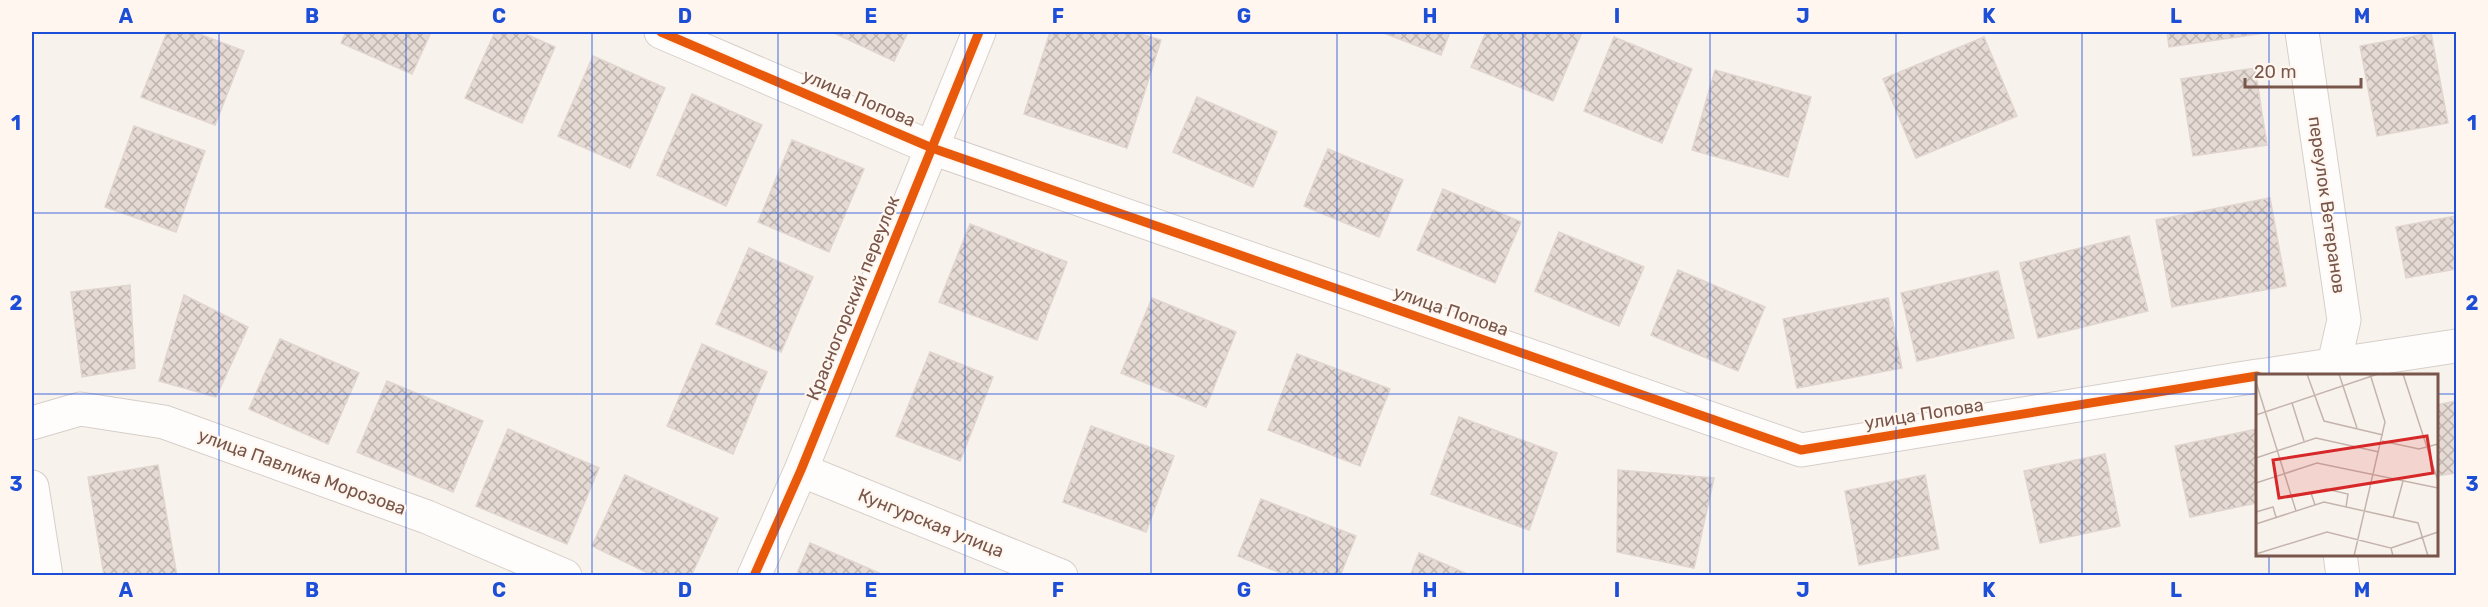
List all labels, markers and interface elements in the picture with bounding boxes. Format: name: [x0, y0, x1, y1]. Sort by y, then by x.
text: A: [119, 4, 134, 28]
text: B: [305, 4, 319, 28]
text: C: [492, 4, 506, 28]
text: D: [678, 4, 692, 28]
text: E: [865, 4, 877, 28]
text: F: [1052, 4, 1064, 28]
text: G: [1237, 4, 1251, 28]
text: H: [1423, 4, 1437, 28]
text: I: [1614, 4, 1620, 28]
text: J: [1796, 4, 1810, 28]
text: K: [1982, 4, 1996, 28]
text: L: [2170, 4, 2182, 28]
text: M: [2354, 4, 2370, 28]
scale bar: [2245, 51, 2360, 89]
text: 20 m: [2254, 61, 2296, 83]
street label: улица Попова: [799, 64, 919, 132]
text: 1: [11, 111, 21, 135]
text: 1: [2467, 111, 2477, 135]
street label: переулок Ветеранов: [2304, 115, 2350, 295]
street label: Красногорский переулок: [802, 192, 904, 404]
street label: улица Попова: [1391, 281, 1511, 341]
text: 2: [10, 291, 23, 315]
text: 2: [2466, 291, 2479, 315]
inset map: [2256, 374, 2437, 556]
street label: улица Попова: [1863, 394, 1985, 434]
street label: улица Павлика Морозова: [195, 424, 409, 520]
text: 3: [9, 472, 23, 496]
text: 3: [2465, 472, 2479, 496]
street label: Кунгурская улица: [855, 484, 1007, 562]
text: A: [119, 578, 134, 602]
text: B: [305, 578, 319, 602]
text: C: [492, 578, 506, 602]
text: D: [678, 578, 692, 602]
text: E: [865, 578, 877, 602]
text: F: [1052, 578, 1064, 602]
text: G: [1237, 578, 1251, 602]
text: H: [1423, 578, 1437, 602]
text: I: [1614, 578, 1620, 602]
text: J: [1796, 578, 1810, 602]
text: K: [1982, 578, 1996, 602]
text: L: [2170, 578, 2182, 602]
text: M: [2354, 578, 2370, 602]

